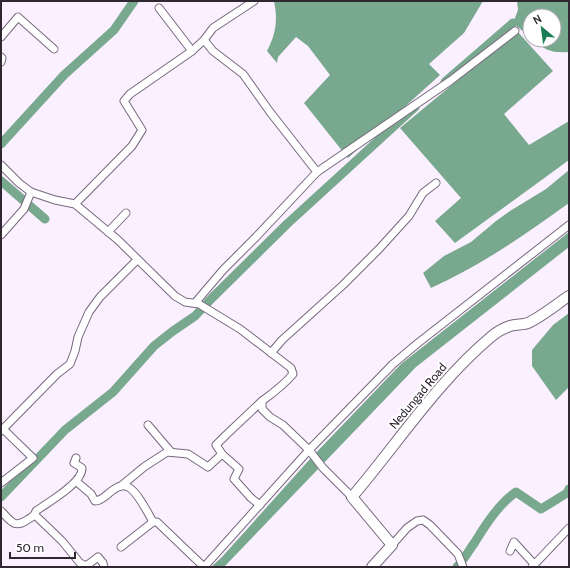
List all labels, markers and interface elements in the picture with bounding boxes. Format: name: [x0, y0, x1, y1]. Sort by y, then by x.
north arrow: [522, 8, 562, 48]
text: N: [530, 11, 544, 27]
street label: Nedungad Road: [386, 360, 449, 432]
scale bar: [10, 534, 75, 560]
text: 50 m: [16, 540, 44, 555]

